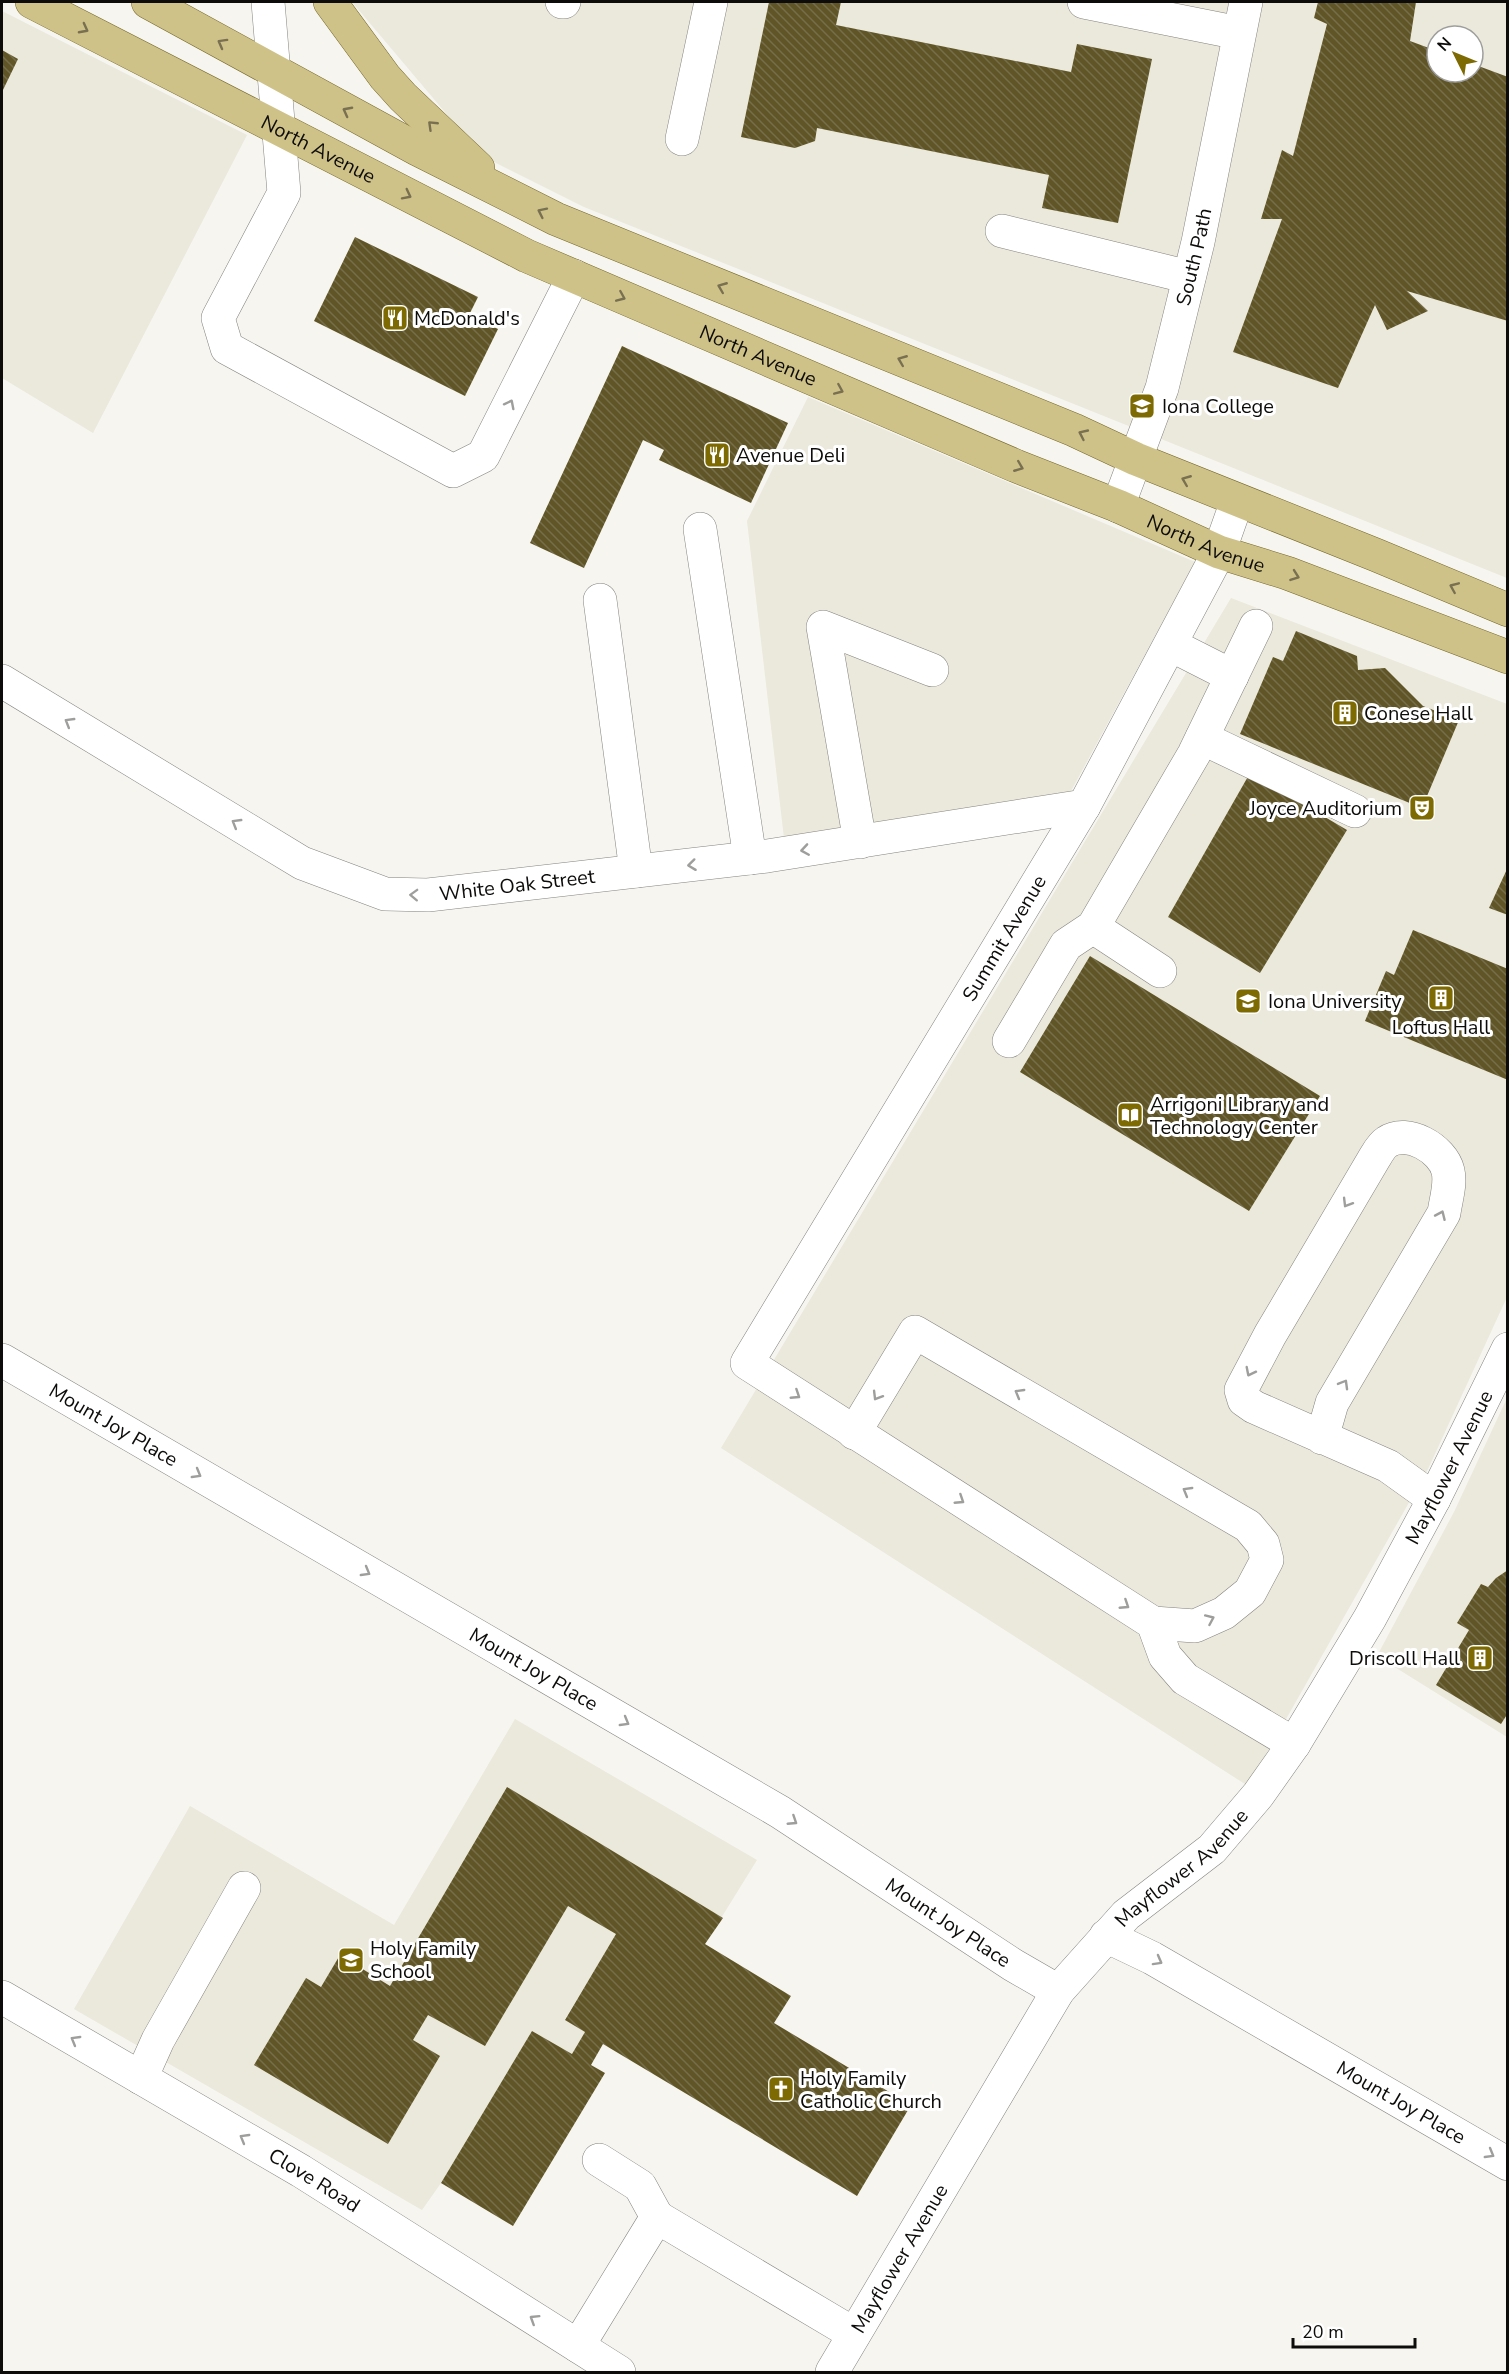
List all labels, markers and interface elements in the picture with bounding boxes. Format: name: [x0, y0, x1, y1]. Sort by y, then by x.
one-way arrow: [78, 22, 88, 33]
north arrow: [1425, 24, 1485, 84]
text: N: [1433, 33, 1457, 56]
one-way arrow: [218, 38, 228, 50]
one-way arrow: [342, 107, 353, 118]
street label: North Avenue: [256, 109, 380, 190]
one-way arrow: [429, 121, 439, 132]
one-way arrow: [401, 188, 412, 200]
street label: South Path: [1170, 206, 1218, 308]
one-way arrow: [537, 208, 548, 220]
one-way arrow: [717, 282, 728, 294]
one-way arrow: [615, 290, 626, 302]
restaurant icon: McDonald's: [380, 303, 410, 333]
place label: McDonald's: [414, 305, 520, 332]
street label: North Avenue: [695, 319, 821, 393]
one-way arrow: [898, 355, 909, 367]
one-way arrow: [833, 383, 844, 395]
school or university icon: Iona College: [1127, 391, 1157, 421]
place label: Iona College: [1162, 393, 1274, 420]
one-way arrow: [502, 399, 514, 410]
one-way arrow: [1078, 430, 1089, 442]
restaurant icon: Avenue Deli: [702, 440, 732, 470]
place label: Avenue Deli: [736, 442, 845, 469]
one-way arrow: [1012, 460, 1023, 472]
one-way arrow: [1182, 475, 1193, 487]
street label: North Avenue: [1142, 508, 1268, 579]
one-way arrow: [1289, 569, 1300, 581]
one-way arrow: [1449, 582, 1460, 594]
building icon: Conese Hall: [1330, 698, 1360, 728]
place label: Conese Hall: [1364, 700, 1473, 727]
one-way arrow: [65, 718, 75, 729]
theatre icon: Joyce Auditorium: [1407, 793, 1437, 823]
place label: Joyce Auditorium: [1248, 795, 1402, 822]
one-way arrow: [232, 819, 242, 830]
one-way arrow: [800, 844, 809, 856]
one-way arrow: [687, 858, 696, 871]
street label: White Oak Street: [438, 863, 597, 908]
street label: Summit Avenue: [956, 870, 1053, 1006]
one-way arrow: [410, 889, 419, 901]
building icon: Loftus Hall: [1426, 983, 1456, 1013]
school or university icon: Iona University: [1233, 986, 1263, 1016]
place label: Iona University: [1268, 988, 1402, 1015]
place label: Loftus Hall: [1392, 1014, 1490, 1041]
place label: Arrigoni Library and Technology Center: [1150, 1091, 1329, 1141]
library icon: Arrigoni Library and Technology Center: [1115, 1100, 1145, 1130]
one-way arrow: [1343, 1197, 1355, 1207]
one-way arrow: [1434, 1210, 1446, 1221]
one-way arrow: [1246, 1366, 1257, 1377]
street label: Mount Joy Place: [44, 1377, 183, 1473]
one-way arrow: [1336, 1380, 1348, 1390]
street label: Mayflower Avenue: [1399, 1386, 1499, 1549]
one-way arrow: [789, 1388, 800, 1399]
one-way arrow: [1015, 1388, 1025, 1400]
one-way arrow: [872, 1390, 884, 1400]
one-way arrow: [191, 1467, 201, 1478]
one-way arrow: [1183, 1487, 1193, 1498]
one-way arrow: [953, 1493, 964, 1504]
one-way arrow: [360, 1565, 370, 1576]
one-way arrow: [1118, 1597, 1129, 1608]
one-way arrow: [1204, 1615, 1215, 1627]
street label: Mount Joy Place: [464, 1621, 603, 1717]
building icon: Driscoll Hall: [1465, 1643, 1495, 1673]
place label: Driscoll Hall: [1349, 1645, 1460, 1672]
one-way arrow: [619, 1715, 629, 1727]
street label: Mayflower Avenue: [1109, 1803, 1255, 1933]
one-way arrow: [787, 1814, 798, 1825]
street label: Mount Joy Place: [880, 1872, 1016, 1974]
place label: Holy Family School: [370, 1935, 477, 1985]
school or university icon: Holy Family School: [336, 1945, 366, 1975]
one-way arrow: [1152, 1954, 1162, 1965]
one-way arrow: [71, 2036, 81, 2048]
street label: Mount Joy Place: [1332, 2055, 1470, 2151]
place label: Holy Family Catholic Church: [800, 2065, 942, 2115]
church icon: Holy Family Catholic Church: [766, 2074, 796, 2104]
one-way arrow: [240, 2134, 250, 2145]
street label: Clove Road: [263, 2142, 365, 2219]
one-way arrow: [1484, 2147, 1494, 2159]
street label: Mayflower Avenue: [845, 2179, 955, 2338]
scale bar: [1293, 2311, 1414, 2349]
one-way arrow: [530, 2314, 540, 2326]
text: 20 m: [1302, 2320, 1344, 2344]

